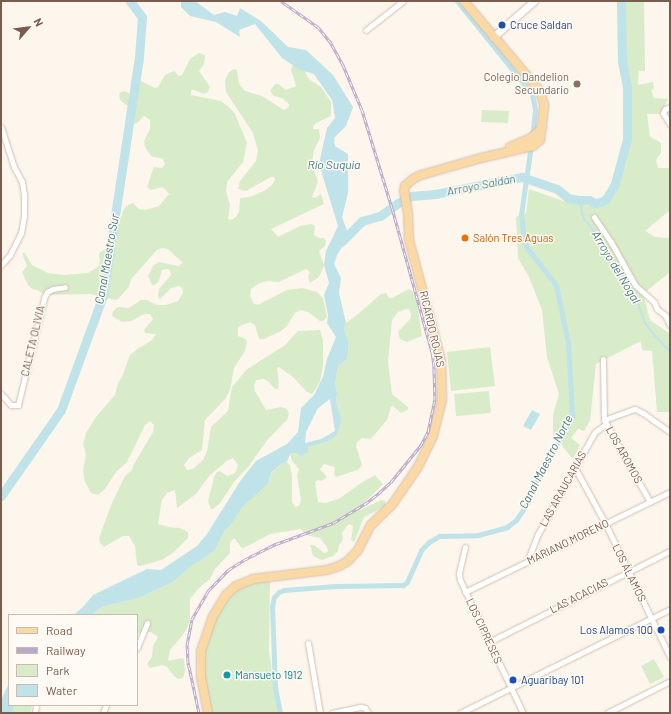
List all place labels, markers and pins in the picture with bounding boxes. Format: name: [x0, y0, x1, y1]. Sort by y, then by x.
place label: Cruce Saldan: [510, 18, 572, 32]
marker: Cruce Saldan: [497, 20, 507, 30]
place label: Colegio Dandelion Secundario: [484, 71, 569, 97]
marker: Colegio Dandelion Secundario: [572, 79, 582, 89]
place label: Salón Tres Aguas: [473, 231, 554, 245]
marker: Salón Tres Aguas: [460, 233, 470, 243]
place label: Los Alamos 100: [580, 623, 653, 637]
marker: Los Alamos 100: [656, 625, 666, 635]
place label: Mansueto 1912: [235, 668, 303, 682]
marker: Mansueto 1912: [222, 670, 232, 680]
place label: Aguaribay 101: [521, 673, 584, 687]
marker: Aguaribay 101: [508, 675, 518, 685]

